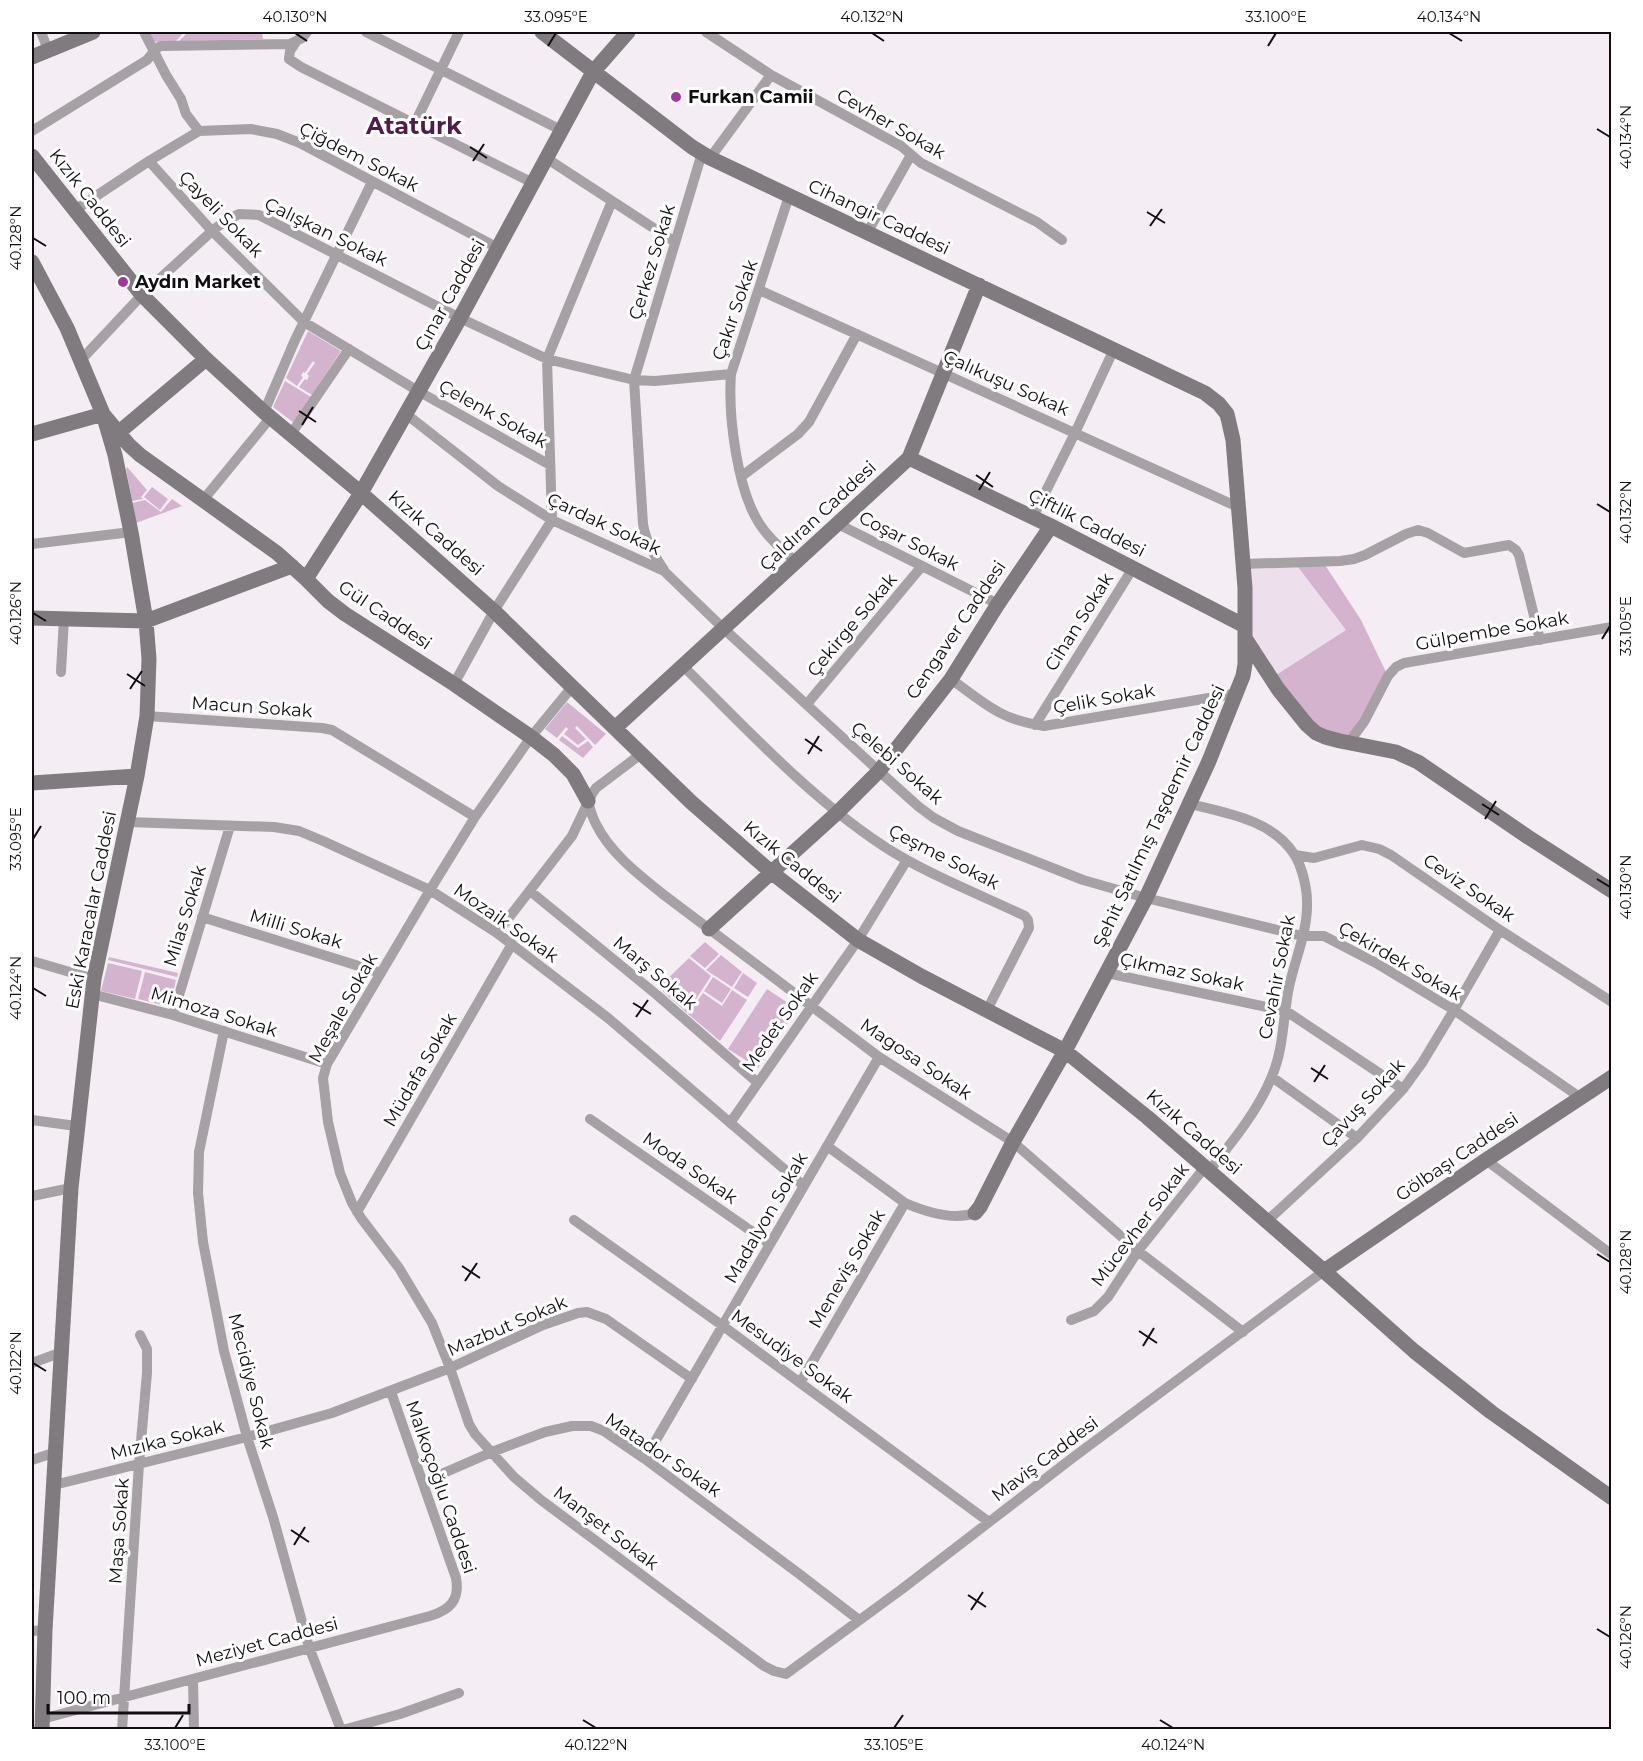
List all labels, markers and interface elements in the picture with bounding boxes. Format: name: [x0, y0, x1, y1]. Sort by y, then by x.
text: 40.130°N: [263, 7, 328, 26]
text: 33.095°E: [524, 7, 588, 26]
text: 40.132°N: [840, 7, 904, 26]
text: 33.100°E: [1245, 7, 1307, 26]
text: 40.134°N: [1417, 7, 1481, 26]
street label: Cevher Sokak: [833, 84, 950, 164]
place label: Furkan Camii: [688, 86, 813, 108]
marker: Furkan Camii: [669, 90, 683, 104]
text: 40.134°N: [1616, 105, 1635, 169]
district label: Atatürk: [365, 111, 462, 140]
street label: Çiğdem Sokak: [296, 117, 423, 197]
street label: Kızık Caddesi: [45, 144, 135, 252]
street label: Çayeli Sokak: [174, 166, 268, 262]
street label: Cihangir Caddesi: [805, 175, 953, 259]
street label: Çalışkan Sokak: [261, 193, 391, 271]
street label: Çerkez Sokak: [624, 201, 680, 322]
text: 40.128°N: [6, 206, 25, 270]
street label: Çınar Caddesi: [410, 235, 490, 355]
street label: Çakır Sokak: [708, 257, 763, 363]
place label: Aydın Market: [134, 271, 261, 293]
marker: Aydın Market: [116, 275, 130, 289]
street label: Çalıkuşu Sokak: [940, 345, 1073, 421]
street label: Çelenk Sokak: [435, 375, 551, 453]
street label: Çaldıran Caddesi: [755, 456, 881, 576]
text: 40.132°N: [1616, 480, 1635, 544]
street label: Çiftlik Caddesi: [1025, 484, 1149, 562]
street label: Kızık Caddesi: [384, 486, 488, 580]
street label: Çardak Sokak: [544, 488, 665, 560]
street label: Coşar Sokak: [855, 506, 963, 576]
street label: Cengaver Caddesi: [901, 556, 1011, 704]
street label: Çekirge Sokak: [802, 569, 902, 681]
street label: Cihan Sokak: [1040, 569, 1118, 675]
street label: Gül Caddesi: [334, 576, 436, 654]
text: 40.126°N: [6, 581, 25, 645]
text: 33.105°E: [1616, 596, 1635, 656]
street label: Gülpembe Sokak: [1414, 607, 1571, 655]
street label: Çelik Sokak: [1052, 679, 1157, 719]
street label: Şehit Satılmış Taşdemir Caddesi: [1088, 681, 1230, 951]
street label: Macun Sokak: [191, 692, 313, 722]
street label: Çelebi Sokak: [846, 717, 948, 809]
text: 33.095°E: [6, 807, 25, 871]
street label: Eski Karacalar Caddesi: [61, 809, 121, 1011]
street label: Kızık Caddesi: [739, 816, 845, 908]
street label: Çeşme Sokak: [885, 820, 1003, 894]
street label: Ceviz Sokak: [1419, 849, 1519, 927]
text: 40.130°N: [1616, 855, 1635, 920]
street label: Milas Sokak: [159, 862, 211, 970]
street label: Mozaik Sokak: [449, 879, 563, 967]
street label: Milli Sokak: [247, 905, 345, 954]
street label: Cevahir Sokak: [1254, 913, 1300, 1041]
street label: Çekirdek Sokak: [1334, 917, 1466, 1005]
street label: Marş Sokak: [609, 932, 702, 1015]
street label: Çıkmaz Sokak: [1118, 948, 1246, 996]
street label: Meşale Sokak: [304, 949, 382, 1067]
text: 40.124°N: [6, 956, 25, 1020]
street label: Medet Sokak: [737, 967, 823, 1076]
street label: Mimoza Sokak: [148, 982, 280, 1042]
street label: Müdafa Sokak: [379, 1009, 462, 1131]
street label: Magosa Sokak: [856, 1014, 976, 1105]
street label: Çavuş Sokak: [1317, 1054, 1410, 1152]
street label: Kızık Caddesi: [1142, 1085, 1246, 1179]
street label: Gölbaşı Caddesi: [1391, 1108, 1523, 1206]
street label: Moda Sokak: [638, 1127, 742, 1209]
street label: Madalyon Sokak: [720, 1148, 812, 1287]
street label: Mücevher Sokak: [1086, 1159, 1194, 1291]
street label: Meneviş Sokak: [804, 1206, 890, 1332]
text: 40.128°N: [1616, 1230, 1635, 1294]
street label: Mazbut Sokak: [444, 1291, 570, 1361]
street label: Mesudiye Sokak: [727, 1304, 857, 1408]
street label: Mecidiye Sokak: [223, 1311, 279, 1451]
text: 40.122°N: [6, 1331, 25, 1395]
street label: Malkoçoğlu Caddesi: [401, 1398, 481, 1576]
street label: Matador Sokak: [601, 1408, 725, 1502]
street label: Maviş Caddesi: [987, 1412, 1103, 1506]
street label: Mızıka Sokak: [108, 1415, 226, 1465]
street label: Maşa Sokak: [104, 1477, 134, 1585]
street label: Manşet Sokak: [549, 1481, 663, 1575]
text: 40.126°N: [1616, 1605, 1635, 1669]
street label: Meziyet Caddesi: [193, 1612, 341, 1672]
scale bar: [48, 1677, 189, 1715]
text: 100 m: [57, 1687, 111, 1709]
text: 33.100°E: [144, 1735, 206, 1754]
text: 40.122°N: [564, 1735, 628, 1754]
text: 33.105°E: [864, 1735, 924, 1754]
text: 40.124°N: [1141, 1735, 1205, 1754]

